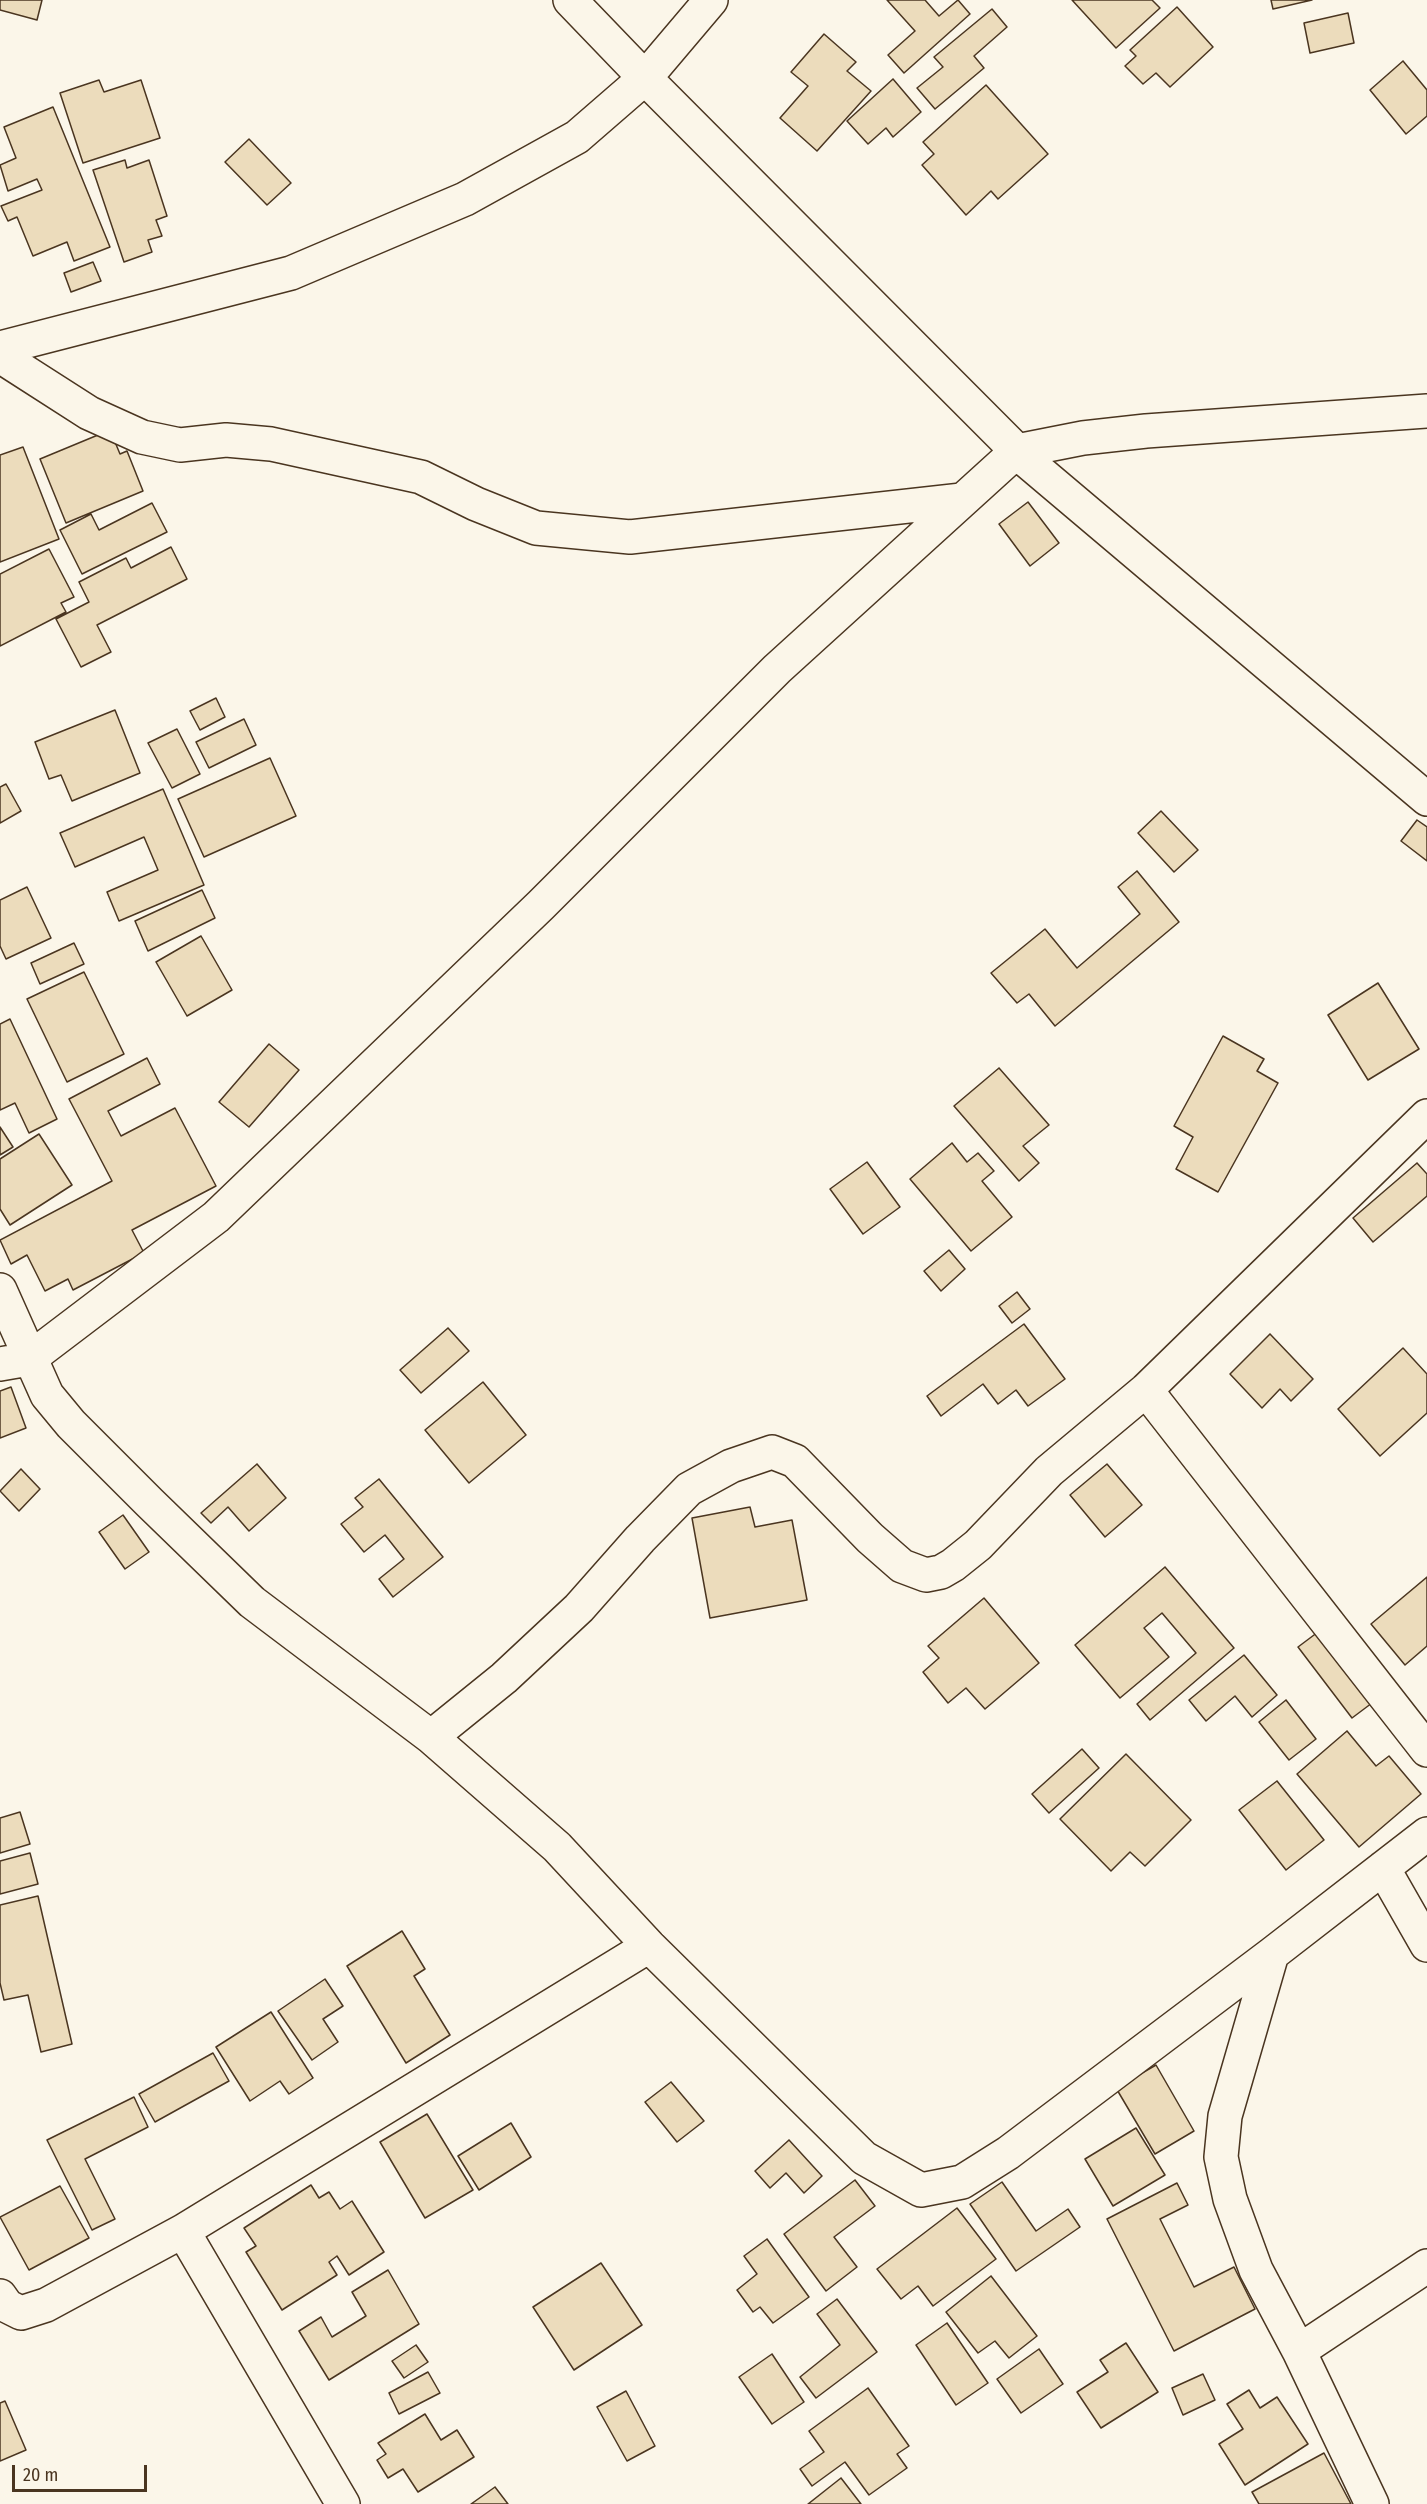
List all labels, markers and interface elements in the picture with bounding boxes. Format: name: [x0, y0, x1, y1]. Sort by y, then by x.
scale bar: [15, 2453, 150, 2491]
text: 20 m: [23, 2464, 58, 2486]

